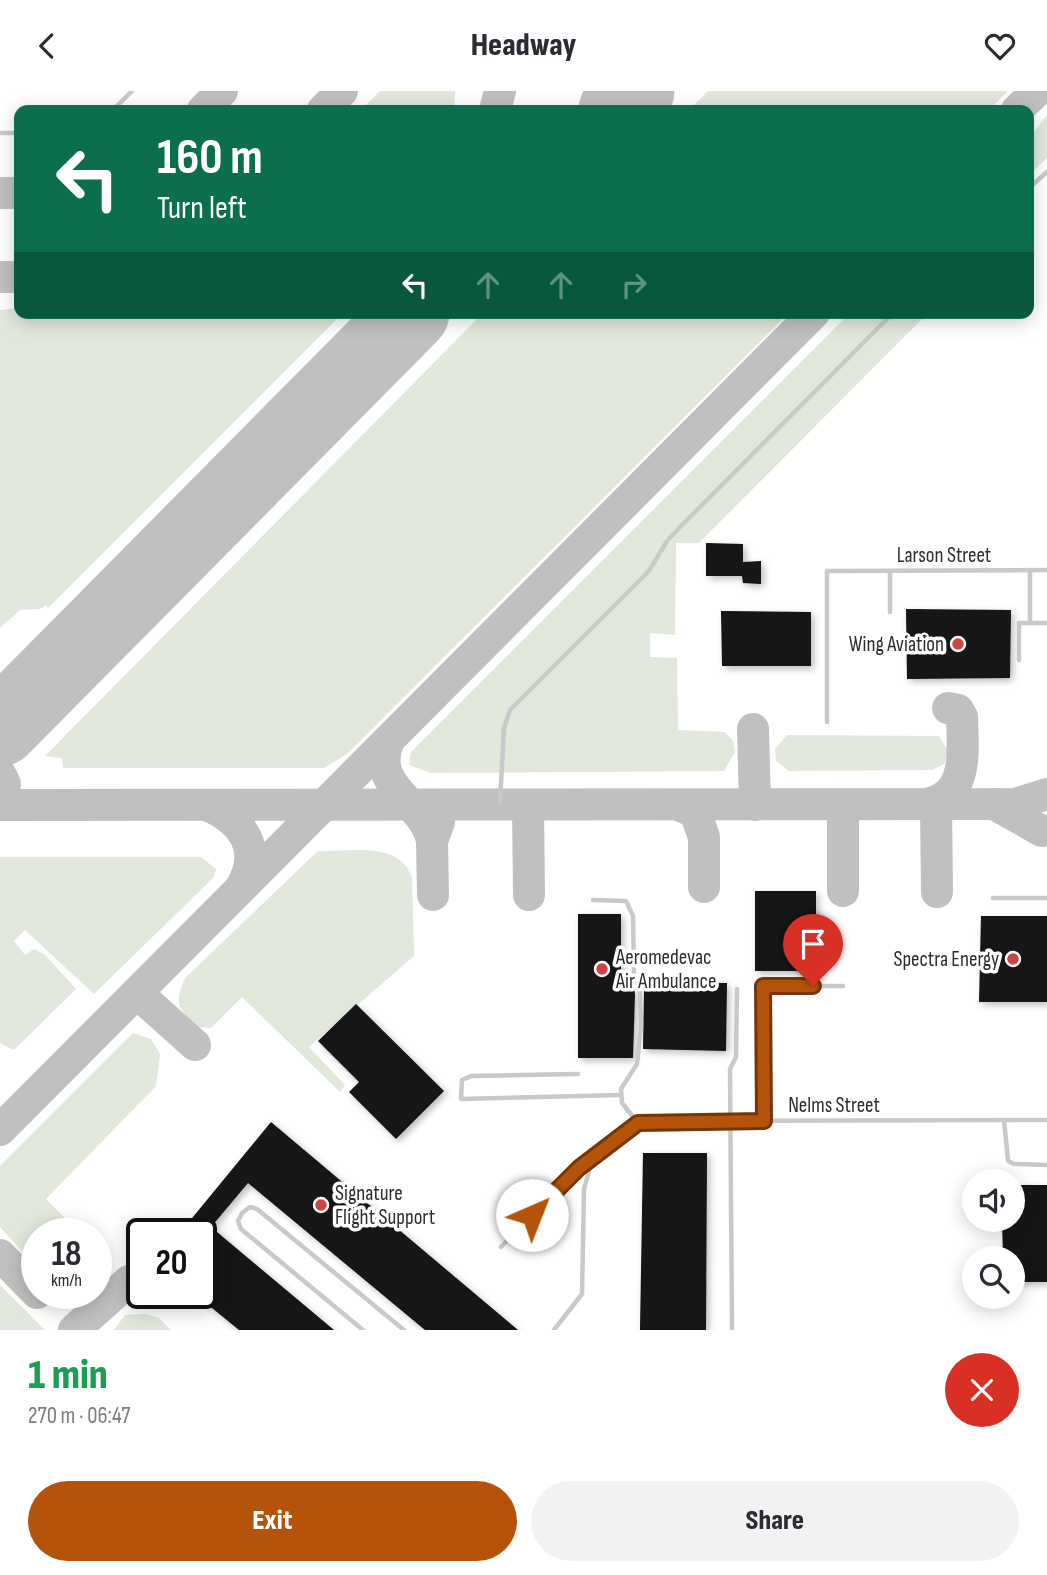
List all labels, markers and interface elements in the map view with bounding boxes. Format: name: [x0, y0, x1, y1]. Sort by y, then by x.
text: Headway: [471, 26, 576, 65]
icon: back: [28, 27, 66, 65]
icon: heart: [981, 27, 1019, 65]
text: 160 m: [157, 129, 263, 188]
icon: left: [42, 133, 133, 224]
text: Turn left: [157, 189, 247, 228]
icon: left: [396, 266, 434, 304]
icon: ahead: [469, 266, 507, 304]
icon: ahead: [542, 266, 580, 304]
icon: right: [615, 266, 653, 304]
street label: Larson Street: [897, 543, 991, 568]
place label: Wing Aviation: [849, 632, 944, 657]
marker: Wing Aviation: [950, 636, 966, 652]
pin: [783, 914, 843, 986]
icon: arrive: [794, 925, 832, 963]
place label: Aeromedevac Air Ambulance: [615, 945, 716, 994]
place label: Spectra Energy: [893, 947, 999, 972]
marker: Spectra Energy: [1005, 951, 1021, 967]
marker: Aeromedevac Air Ambulance: [594, 961, 610, 977]
street label: Nelms Street: [788, 1093, 880, 1118]
map controls: [962, 1169, 1025, 1309]
button: sound: [962, 1169, 1025, 1232]
position arrow: [495, 1178, 569, 1252]
place label: Signature Flight Support: [335, 1181, 435, 1230]
marker: Signature Flight Support: [313, 1197, 329, 1213]
speed limit sign: 20: [126, 1218, 217, 1309]
text: 18: [51, 1233, 82, 1276]
button: search: [962, 1246, 1025, 1309]
text: km/h: [51, 1270, 82, 1291]
text: 1 min: [28, 1350, 108, 1401]
button: close: [945, 1353, 1019, 1427]
text: 270 m · 06:47: [28, 1402, 131, 1430]
button: Exit: [28, 1481, 517, 1561]
button: Share: [531, 1481, 1019, 1561]

